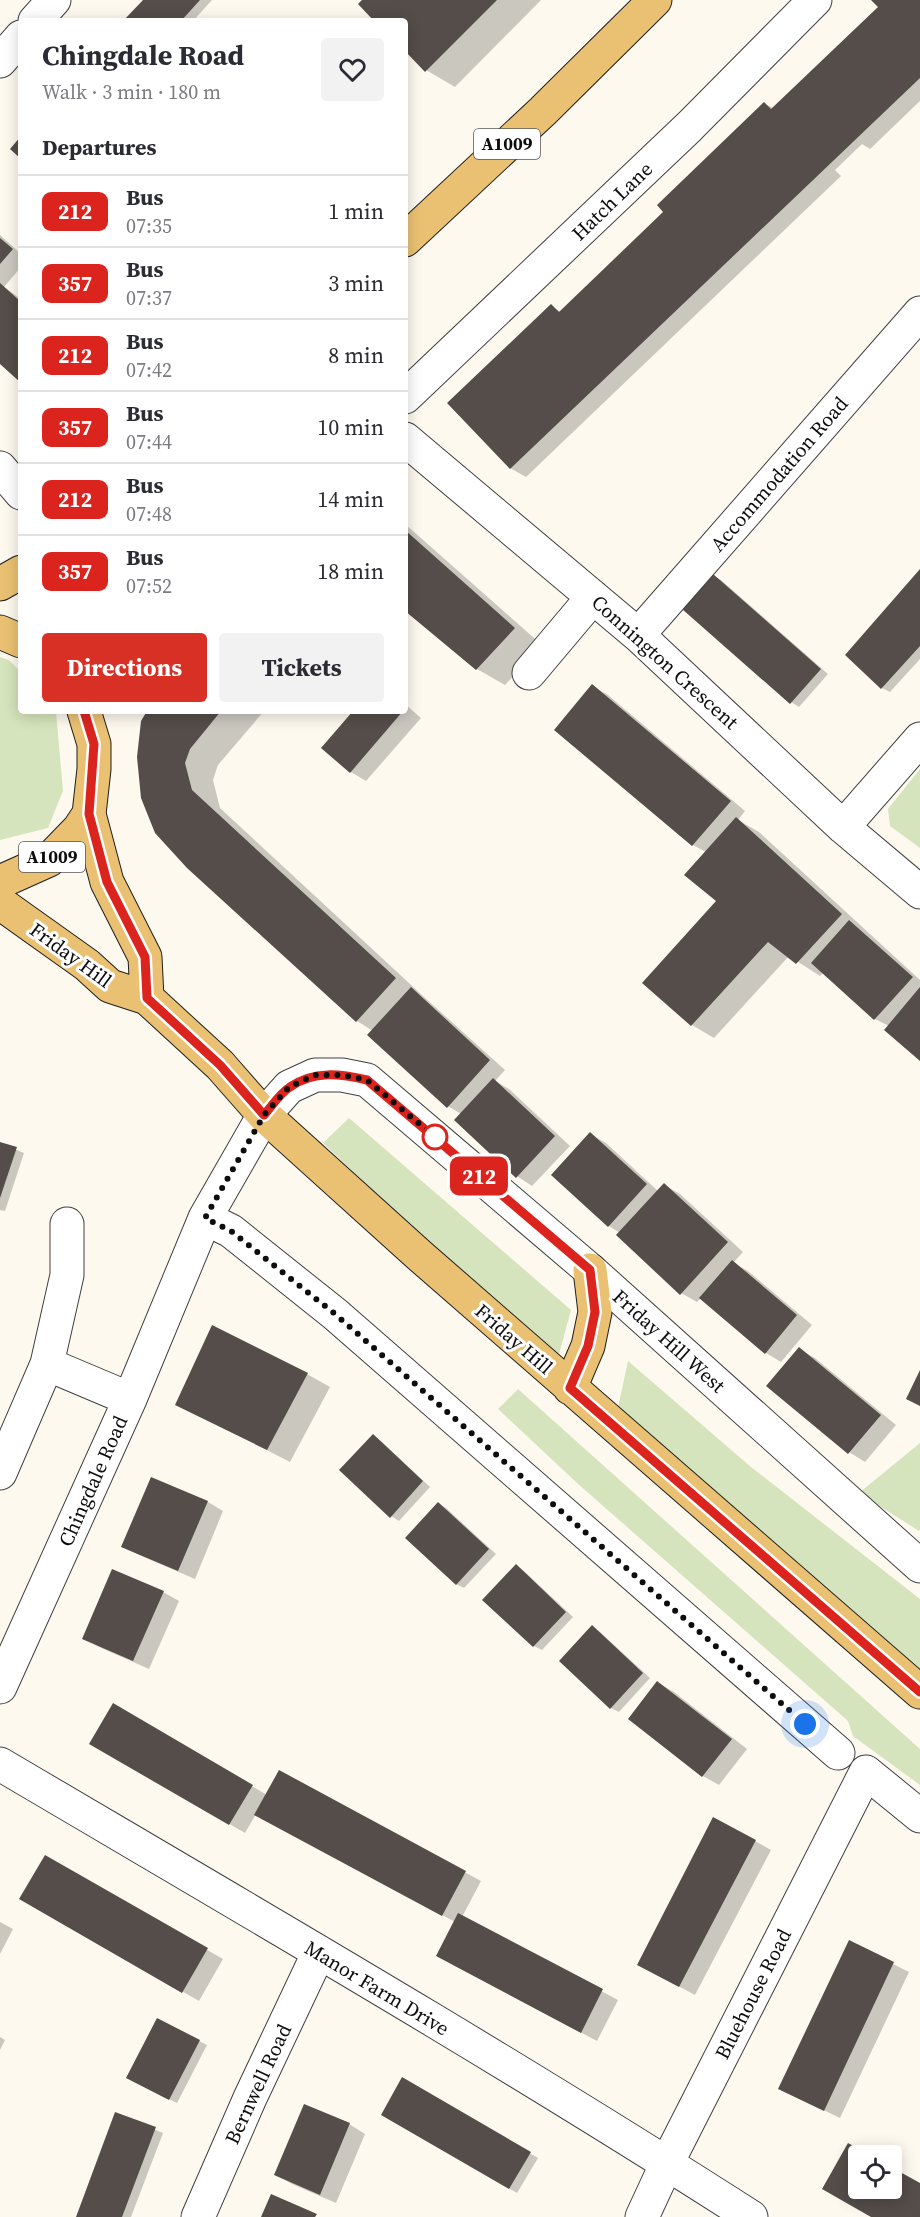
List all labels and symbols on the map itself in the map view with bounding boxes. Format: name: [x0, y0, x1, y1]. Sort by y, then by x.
road number: A1009: [474, 129, 540, 159]
street label: Hatch Lane: [565, 155, 659, 247]
street label: Accommodation Road: [704, 390, 855, 558]
street label: Connington Crescent: [585, 588, 745, 736]
road number: A1009: [19, 842, 85, 872]
street label: Friday Hill: [24, 916, 118, 994]
unlabelled marker: [422, 1124, 448, 1150]
line badge: 212: [444, 1156, 514, 1196]
street label: Friday Hill West: [607, 1283, 732, 1399]
street label: Friday Hill: [469, 1297, 559, 1381]
street label: Chingdale Road: [52, 1411, 135, 1551]
your location: [790, 1709, 820, 1739]
street label: Bluehouse Road: [708, 1923, 798, 2064]
street label: Manor Farm Drive: [299, 1934, 455, 2042]
street label: Bernwell Road: [218, 2019, 298, 2149]

